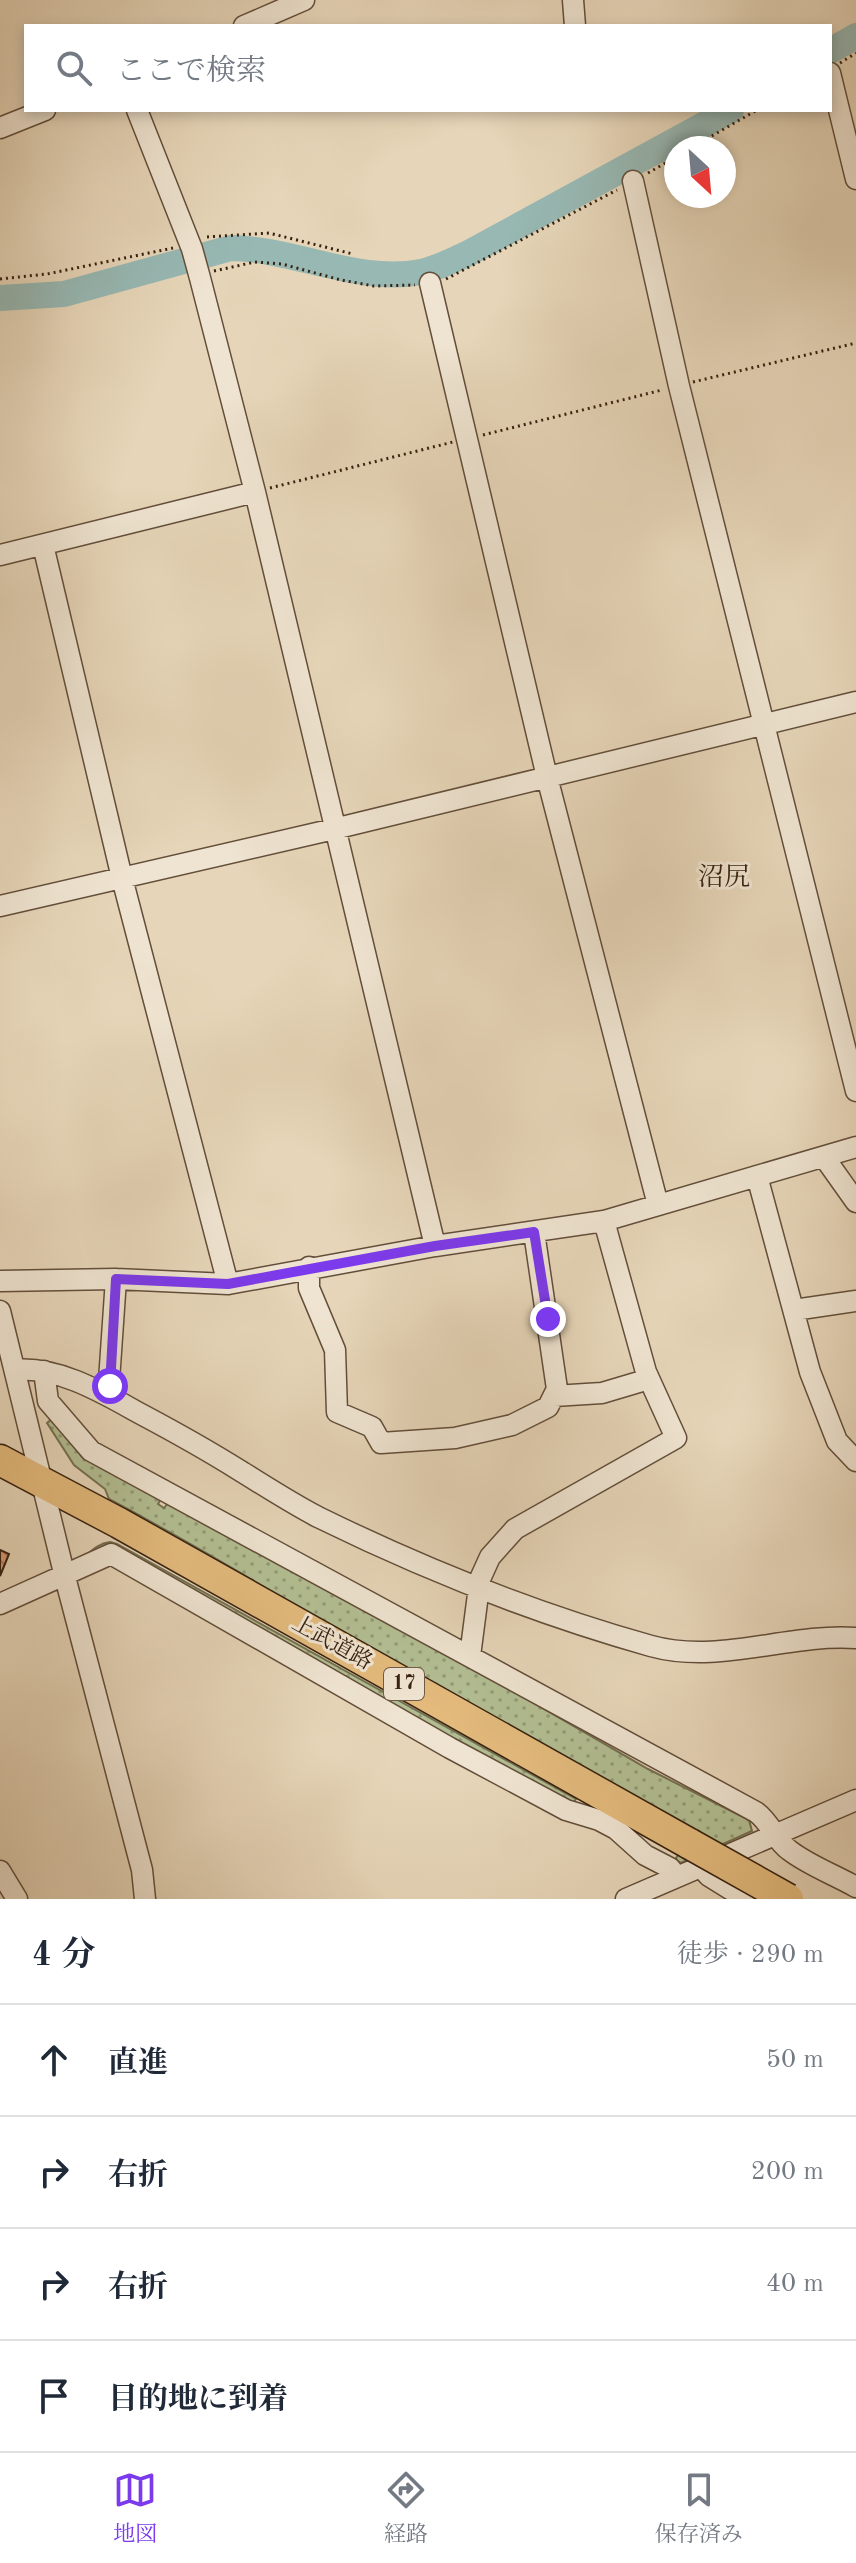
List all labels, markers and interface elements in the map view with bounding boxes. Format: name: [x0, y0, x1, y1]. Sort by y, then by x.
search box: [24, 24, 832, 112]
icon: search: [52, 46, 96, 90]
text: ここで検索: [116, 57, 266, 87]
north arrow: [664, 136, 736, 208]
district label: 沼尻: [698, 863, 750, 891]
route end: [530, 1301, 566, 1337]
route start: [92, 1368, 128, 1404]
street label: 上武道路: [288, 1610, 377, 1674]
road number: 17: [384, 1668, 424, 1700]
text: 4 分: [32, 1939, 95, 1973]
text: 徒歩 · 290 m: [677, 1942, 824, 1968]
icon: ahead: [32, 2038, 76, 2082]
text: 50 m: [766, 2047, 824, 2073]
text: 直進: [108, 2049, 168, 2079]
icon: right: [32, 2150, 76, 2194]
text: 200 m: [751, 2159, 824, 2185]
text: 右折: [108, 2161, 168, 2191]
icon: right: [32, 2262, 76, 2306]
text: 40 m: [766, 2271, 824, 2297]
text: 右折: [108, 2273, 168, 2303]
icon: arrive: [32, 2374, 76, 2418]
text: 目的地に到着: [108, 2385, 288, 2415]
tab: 地図: [113, 2468, 157, 2549]
tab: 経路: [384, 2468, 428, 2549]
tab: 保存済み: [655, 2468, 743, 2549]

